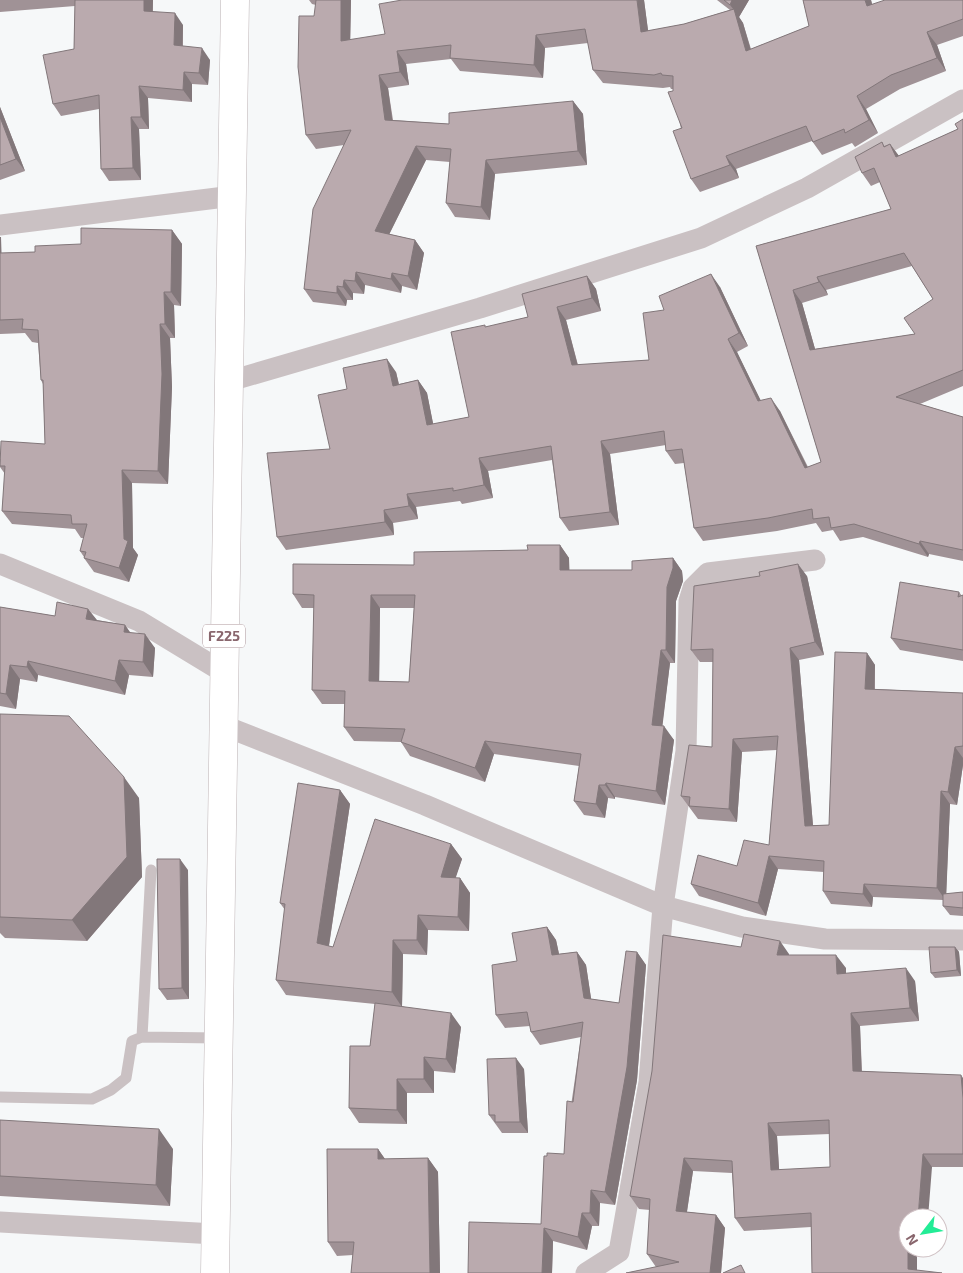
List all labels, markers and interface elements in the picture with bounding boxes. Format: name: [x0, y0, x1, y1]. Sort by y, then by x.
road number: F225: [203, 624, 245, 648]
north arrow: [898, 1208, 948, 1258]
text: N: [902, 1231, 921, 1249]

